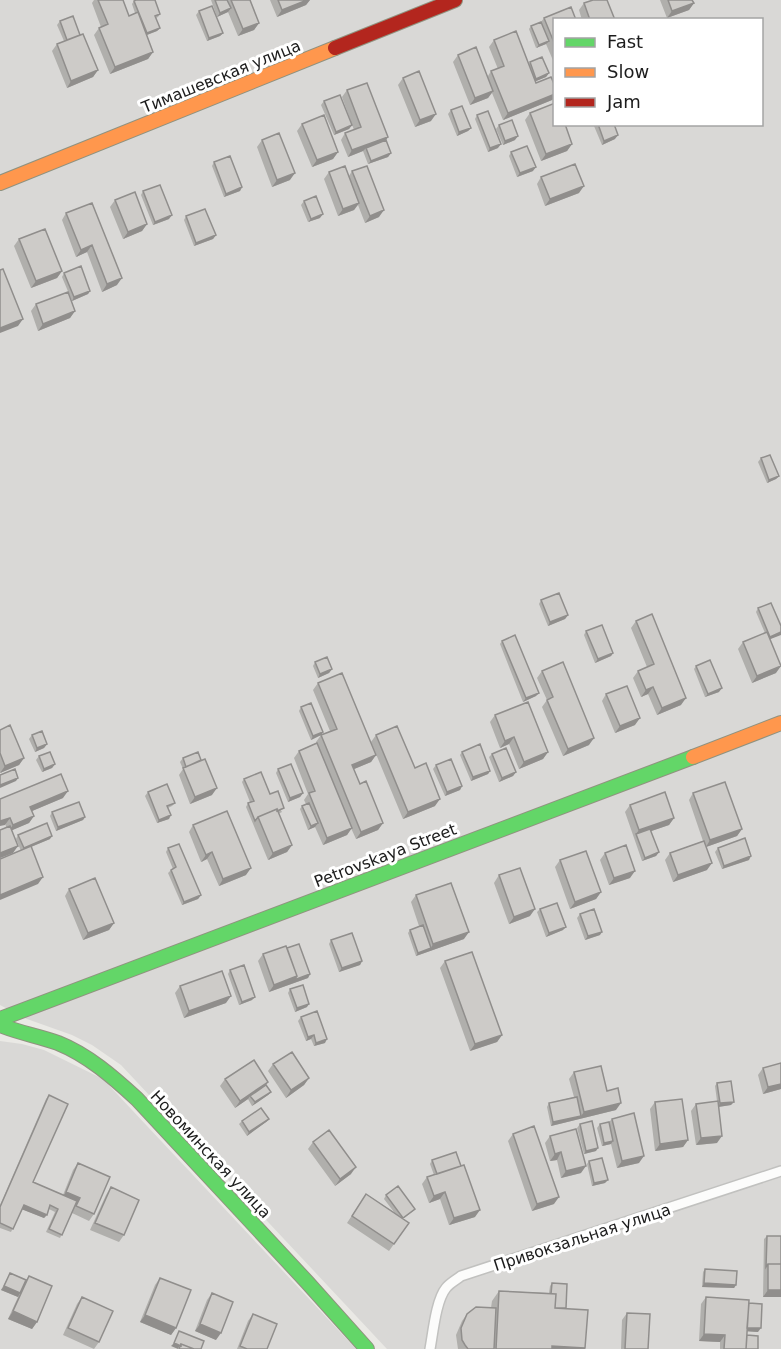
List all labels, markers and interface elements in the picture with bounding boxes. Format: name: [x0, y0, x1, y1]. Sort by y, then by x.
legend: [553, 18, 763, 126]
text: Fast: [607, 31, 643, 52]
street label: Тимашевская улица: [138, 36, 303, 117]
text: Slow: [607, 61, 649, 82]
text: Jam: [606, 91, 641, 112]
street label: Petrovskaya Street: [311, 820, 459, 891]
street label: Новоминская улица: [146, 1087, 275, 1222]
street label: Привокзальная улица: [491, 1200, 673, 1275]

